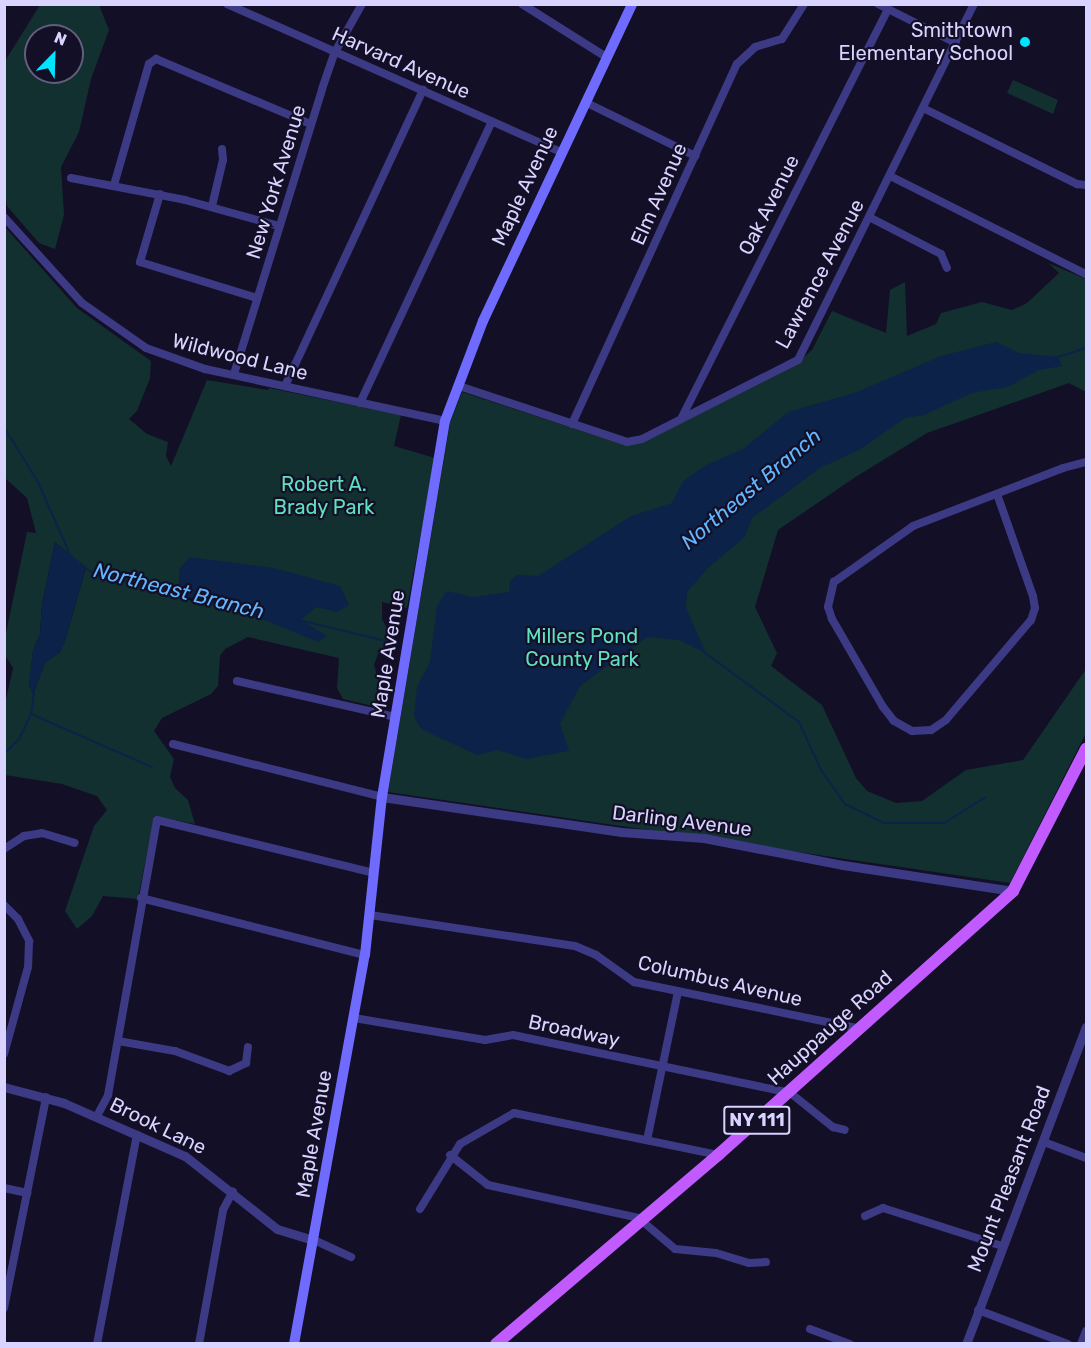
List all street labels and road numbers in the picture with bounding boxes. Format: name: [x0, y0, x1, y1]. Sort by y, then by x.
street label: Harvard Avenue: [328, 22, 474, 104]
street label: New York Avenue: [241, 101, 311, 263]
street label: Maple Avenue: [487, 122, 563, 250]
street label: Elm Avenue: [626, 139, 692, 249]
street label: Oak Avenue: [733, 151, 805, 259]
street label: Lawrence Avenue: [770, 195, 870, 353]
street label: Wildwood Lane: [170, 329, 310, 385]
street label: Maple Avenue: [366, 588, 410, 720]
street label: Darling Avenue: [610, 800, 754, 842]
street label: Columbus Avenue: [635, 950, 805, 1012]
street label: Hauppauge Road: [763, 966, 897, 1090]
street label: Broadway: [526, 1010, 622, 1052]
street label: Maple Avenue: [291, 1068, 337, 1200]
street label: Mount Pleasant Road: [962, 1083, 1056, 1275]
street label: Brook Lane: [106, 1092, 210, 1160]
road number: NY 111: [722, 1105, 792, 1135]

